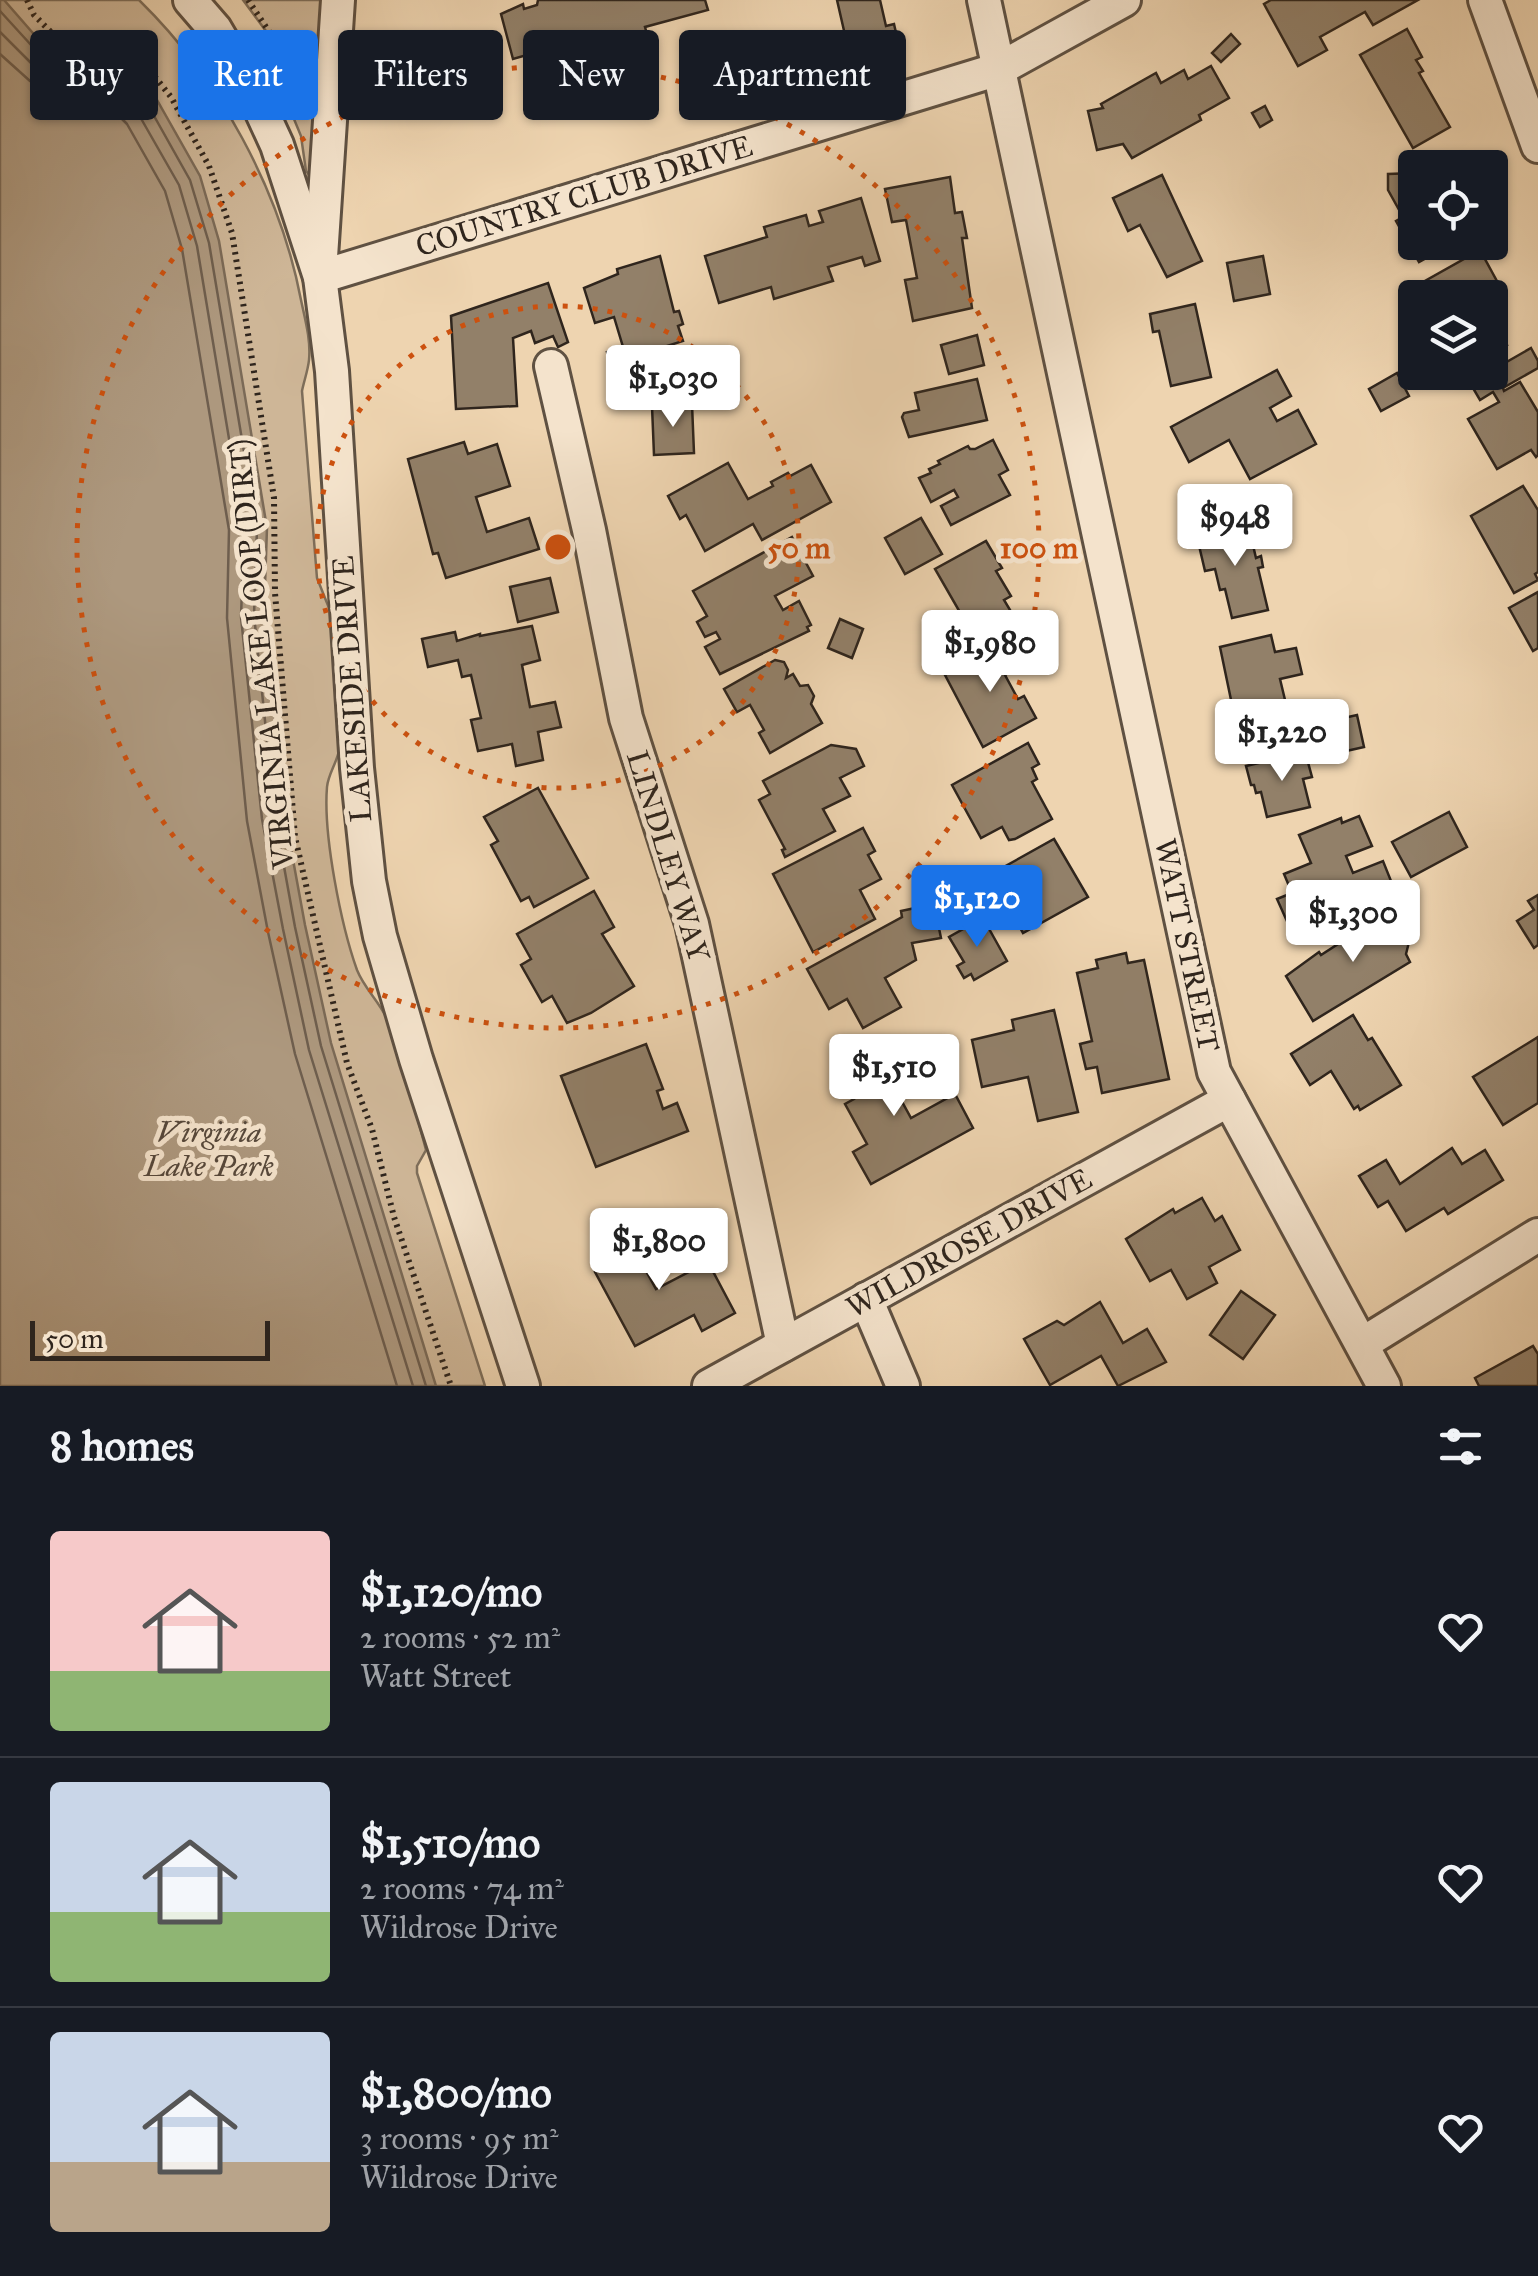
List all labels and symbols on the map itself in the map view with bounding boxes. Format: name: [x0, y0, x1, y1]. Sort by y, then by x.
street label: COUNTRY CLUB DRIVE: [411, 128, 757, 264]
pin: $1,030: [592, 345, 754, 430]
street label: VIRGINIA LAKE LOOP (DIRT): [221, 437, 303, 872]
pin: $948: [1176, 484, 1294, 569]
centre of rings: [540, 529, 576, 565]
text: 50 m: [767, 530, 831, 566]
text: 100 m: [1000, 530, 1079, 566]
street label: LAKESIDE DRIVE: [325, 555, 379, 823]
pin: $1,980: [909, 610, 1071, 695]
pin: $1,220: [1201, 699, 1363, 784]
street label: LINDLEY WAY: [619, 746, 717, 967]
street label: WATT STREET: [1147, 835, 1227, 1055]
pin: $1,120: [896, 865, 1058, 950]
pin: $1,300: [1272, 880, 1434, 965]
pin: $1,510: [813, 1034, 975, 1119]
park label: Virginia Lake Park: [142, 1114, 274, 1184]
street label: WILDROSE DRIVE: [840, 1161, 1098, 1325]
pin: $1,800: [578, 1208, 740, 1293]
scale bar: [30, 1316, 270, 1360]

